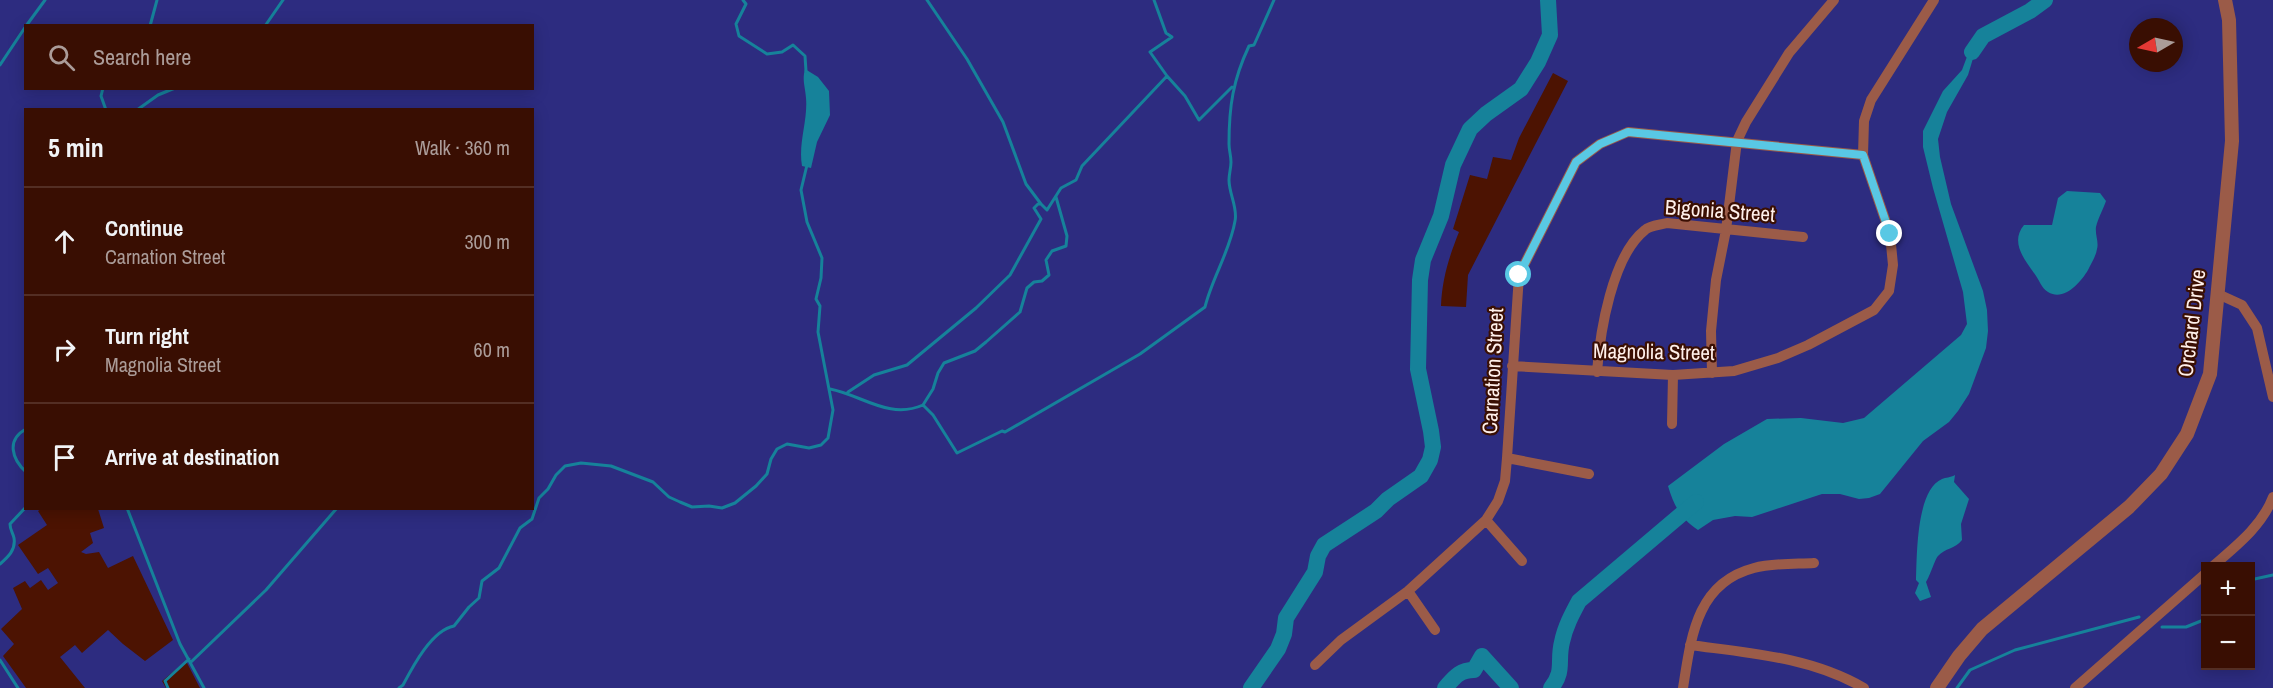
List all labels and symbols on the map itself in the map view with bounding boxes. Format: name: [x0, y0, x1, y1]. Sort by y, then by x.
north arrow: [2129, 18, 2183, 72]
street label: Bigonia Street: [1664, 192, 1776, 229]
route end: [1876, 220, 1902, 246]
route start: [1505, 261, 1531, 287]
street label: Orchard Drive: [2171, 268, 2212, 378]
street label: Carnation Street: [1475, 307, 1510, 435]
street label: Magnolia Street: [1593, 336, 1715, 367]

